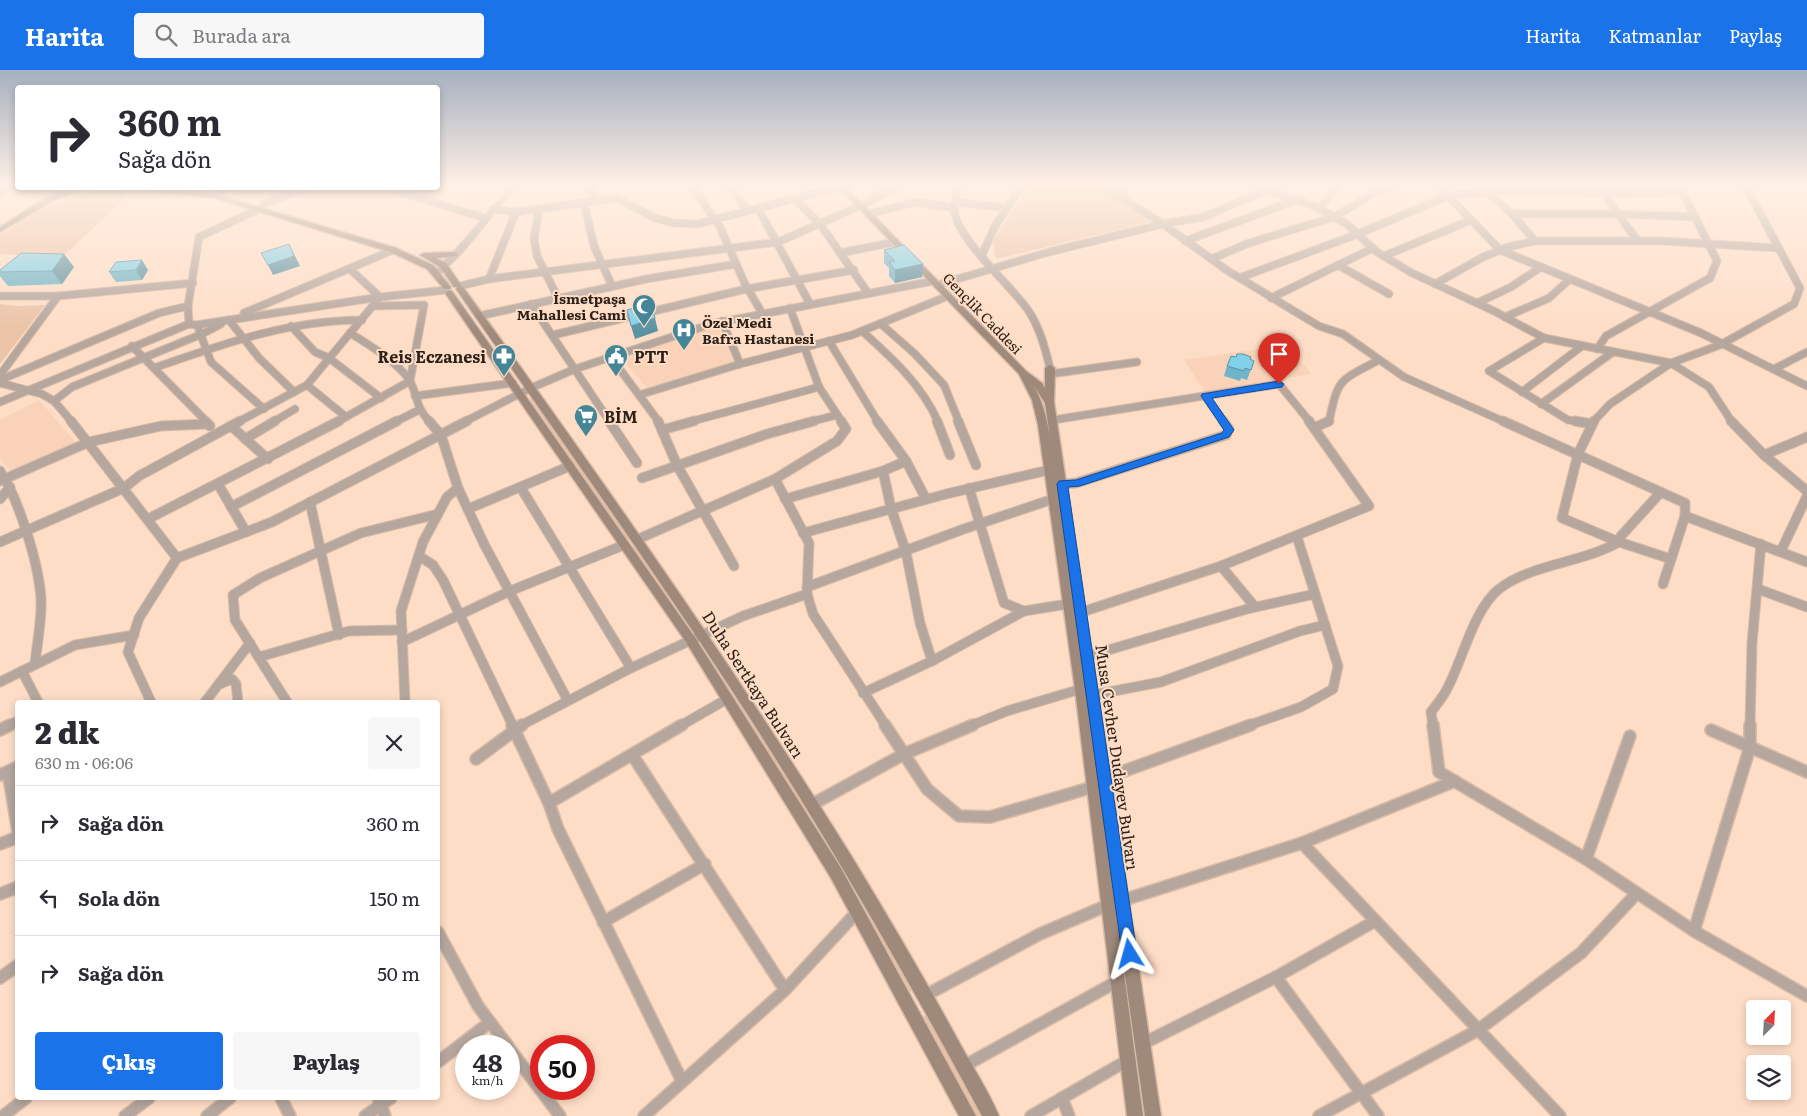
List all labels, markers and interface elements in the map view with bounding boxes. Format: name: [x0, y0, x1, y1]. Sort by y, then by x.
search box: [134, 13, 484, 58]
text: Harita: [25, 18, 104, 53]
icon: search: [152, 21, 180, 49]
text: Burada ara: [192, 21, 291, 49]
text: Harita: [1525, 22, 1581, 49]
text: Katmanlar: [1609, 22, 1701, 49]
text: Paylaş: [1729, 22, 1782, 49]
text: 360 m: [118, 95, 221, 147]
icon: right: [35, 105, 100, 170]
text: Sağa dön: [118, 142, 212, 175]
street label: Gençlik Caddesi: [939, 268, 1027, 358]
place label: İsmetpaşa Mahallesi Cami: [517, 288, 627, 324]
mosque icon: İsmetpaşa Mahallesi Cami: [631, 293, 657, 327]
place label: Özel Medi Bafra Hastanesi: [702, 312, 814, 348]
hospital icon: Özel Medi Bafra Hastanesi: [671, 317, 697, 351]
pin: [1258, 333, 1300, 384]
icon: arrive: [1265, 340, 1293, 368]
pharmacy icon: Reis Eczanesi: [491, 343, 517, 377]
public building icon: PTT: [603, 343, 629, 377]
place label: Reis Eczanesi: [378, 344, 486, 368]
place label: PTT: [634, 344, 668, 368]
supermarket icon: BİM: [573, 403, 599, 437]
place label: BİM: [604, 404, 638, 428]
street label: Duha Sertkaya Bulvarı: [697, 606, 811, 762]
street label: Musa Cevher Dudayev Bulvarı: [1090, 643, 1146, 871]
text: 2 dk: [35, 709, 99, 753]
button: close: [368, 717, 420, 769]
text: 630 m · 06:06: [35, 750, 133, 774]
icon: right: [35, 809, 63, 837]
text: Sağa dön: [78, 809, 164, 837]
text: 360 m: [366, 809, 420, 837]
icon: left: [35, 884, 63, 912]
text: Sola dön: [78, 884, 160, 912]
text: 150 m: [369, 884, 420, 912]
position arrow: [1103, 927, 1155, 979]
icon: right: [35, 959, 63, 987]
text: Sağa dön: [78, 959, 164, 987]
text: 50 m: [377, 959, 420, 987]
north arrow: [1746, 1000, 1791, 1045]
map controls: [1746, 1000, 1791, 1100]
button: Çıkış: [35, 1032, 223, 1090]
button: Paylaş: [233, 1032, 420, 1090]
speed limit sign: 50: [530, 1035, 595, 1100]
text: 48: [473, 1043, 502, 1080]
button: layers: [1746, 1055, 1791, 1100]
text: km/h: [472, 1071, 503, 1089]

